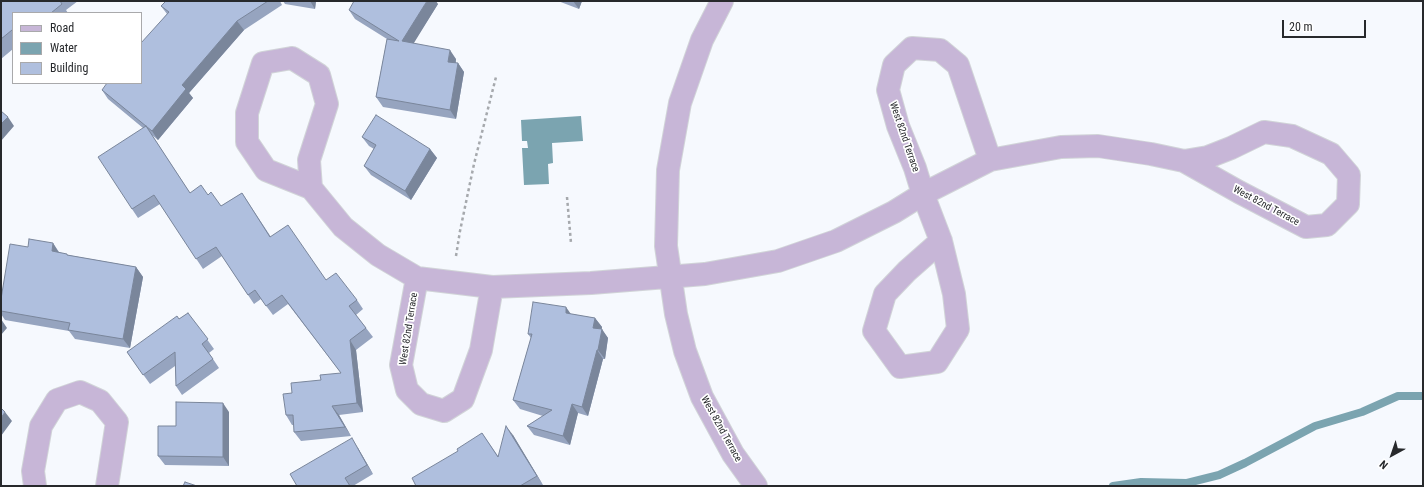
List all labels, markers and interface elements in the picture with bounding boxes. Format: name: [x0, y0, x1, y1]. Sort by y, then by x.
legend: [12, 12, 142, 84]
scale bar: [1284, 12, 1368, 38]
text: 20 m: [1289, 20, 1313, 34]
text: Road: [50, 21, 74, 35]
text: Water: [50, 41, 78, 55]
text: Building: [50, 61, 88, 75]
street label: West 82nd Terrace: [886, 100, 922, 174]
street label: West 82nd Terrace: [1231, 183, 1301, 229]
street label: West 82nd Terrace: [397, 292, 421, 366]
street label: West 82nd Terrace: [698, 394, 744, 464]
north arrow: [1372, 435, 1412, 475]
text: N: [1377, 457, 1391, 472]

